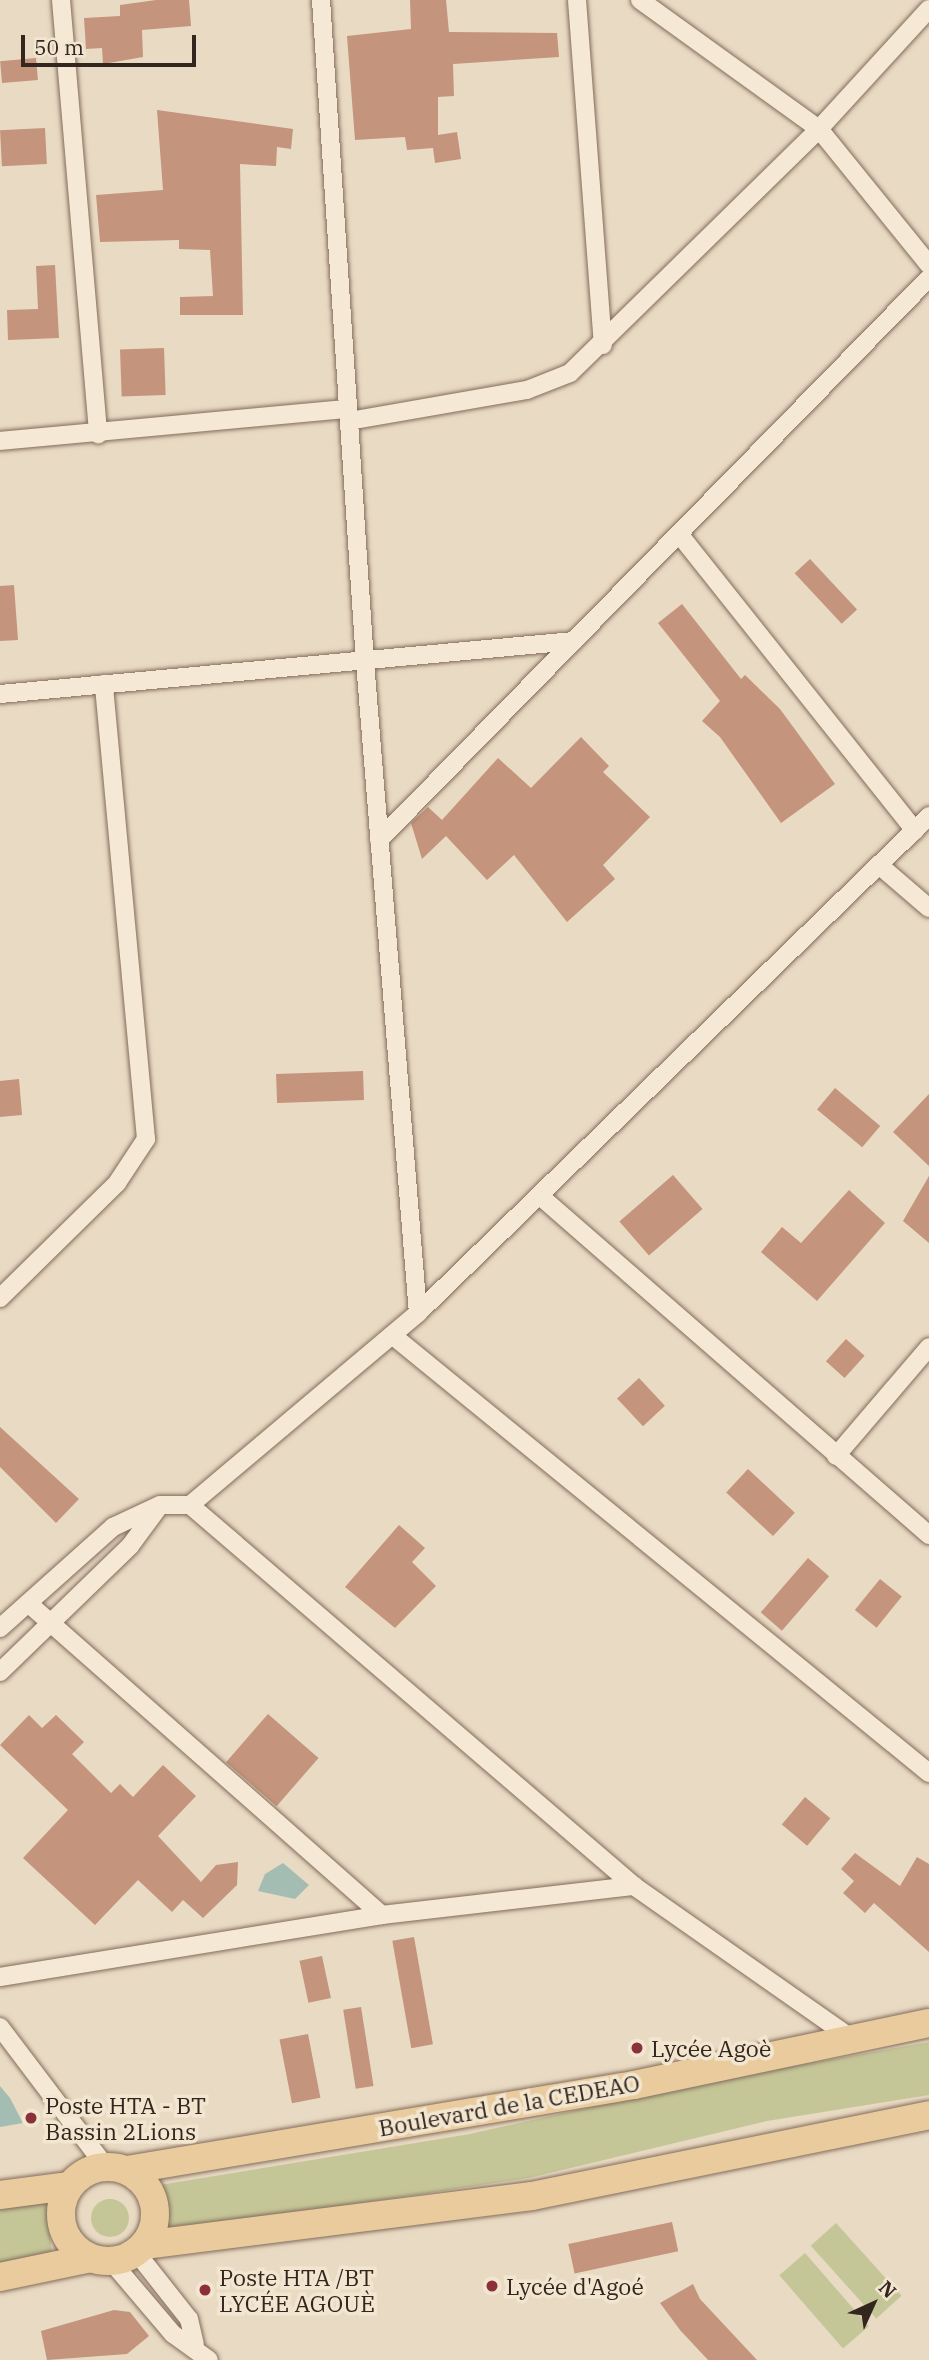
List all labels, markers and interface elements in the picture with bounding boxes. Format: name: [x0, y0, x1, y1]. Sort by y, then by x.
scale bar: [24, 21, 200, 65]
text: 50 m: [34, 33, 84, 61]
place label: Lycée Agoè: [651, 2034, 771, 2062]
marker: Lycée Agoè: [629, 2040, 645, 2056]
street label: Boulevard de la CEDEAO: [376, 2068, 642, 2142]
place label: Poste HTA - BT Bassin 2Lions: [45, 2091, 206, 2145]
marker: Poste HTA - BT Bassin 2Lions: [23, 2110, 39, 2126]
place label: Poste HTA /BT LYCÉE AGOUÈ: [219, 2263, 375, 2317]
north arrow: [838, 2269, 908, 2339]
place label: Lycée d'Agoé: [506, 2272, 644, 2300]
text: N: [874, 2275, 902, 2303]
marker: Lycée d'Agoé: [484, 2278, 500, 2294]
marker: Poste HTA /BT LYCÉE AGOUÈ: [197, 2282, 213, 2298]

